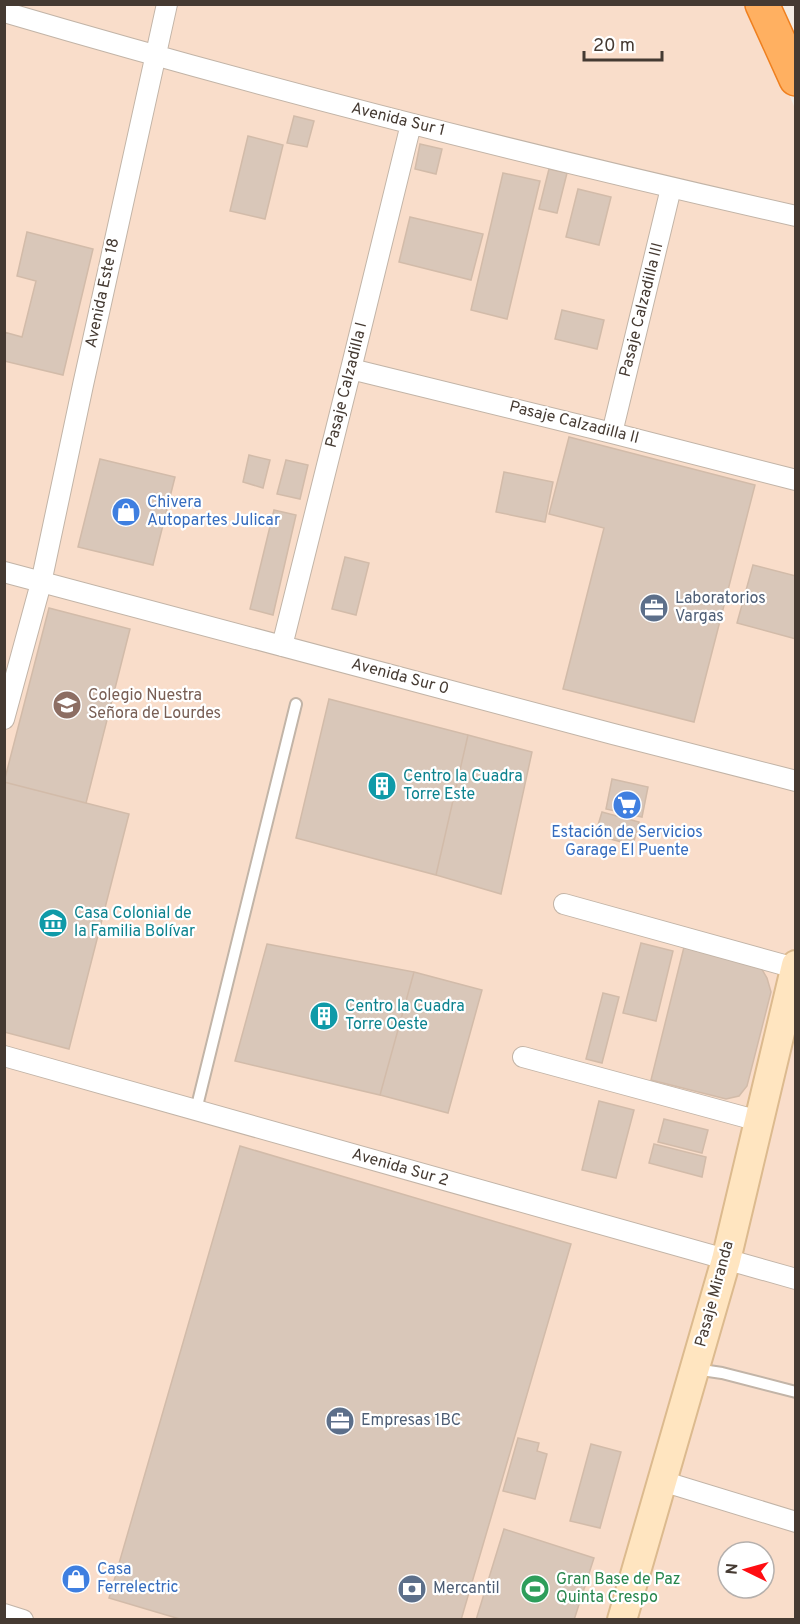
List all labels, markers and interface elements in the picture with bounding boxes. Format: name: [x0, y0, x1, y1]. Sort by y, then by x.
scale bar: [584, 24, 662, 62]
text: 20 m: [593, 35, 635, 58]
street label: Avenida Sur 1: [349, 99, 447, 141]
street label: Avenida Este 18: [82, 236, 124, 350]
street label: Pasaje Calzadilla III: [616, 241, 668, 379]
street label: Pasaje Calzadilla I: [322, 320, 372, 450]
street label: Pasaje Calzadilla II: [507, 397, 641, 449]
place label: Chivera Autopartes Julicar: [147, 493, 280, 531]
shop icon: Chivera Autopartes Julicar: [110, 496, 142, 528]
place label: Laboratorios Vargas: [675, 589, 766, 627]
office icon: Laboratorios Vargas: [638, 592, 670, 624]
street label: Avenida Sur 0: [349, 654, 451, 700]
place label: Colegio Nuestra Señora de Lourdes: [88, 686, 221, 724]
school or university icon: Colegio Nuestra Señora de Lourdes: [51, 689, 83, 721]
place label: Centro la Cuadra Torre Este: [403, 767, 523, 805]
building icon: Centro la Cuadra Torre Este: [366, 770, 398, 802]
supermarket icon: Estación de Servicios Garage El Puente: [611, 789, 643, 821]
place label: Estación de Servicios Garage El Puente: [551, 823, 703, 861]
place label: Casa Colonial de la Familia Bolívar: [74, 904, 195, 942]
museum icon: Casa Colonial de la Familia Bolívar: [37, 907, 69, 939]
place label: Centro la Cuadra Torre Oeste: [345, 997, 465, 1035]
building icon: Centro la Cuadra Torre Oeste: [308, 1000, 340, 1032]
street label: Avenida Sur 2: [349, 1145, 451, 1191]
street label: Pasaje Miranda: [691, 1239, 739, 1349]
office icon: Empresas 1BC: [324, 1405, 356, 1437]
place label: Empresas 1BC: [361, 1411, 461, 1431]
north arrow: [716, 1540, 776, 1600]
place label: Casa Ferrelectric: [97, 1560, 179, 1598]
text: N: [723, 1562, 744, 1575]
shop icon: Casa Ferrelectric: [60, 1563, 92, 1595]
place label: Gran Base de Paz Quinta Crespo: [556, 1570, 681, 1608]
bank icon: Mercantil: [396, 1573, 428, 1605]
sports icon: Gran Base de Paz Quinta Crespo: [519, 1573, 551, 1605]
place label: Mercantil: [433, 1579, 500, 1599]

